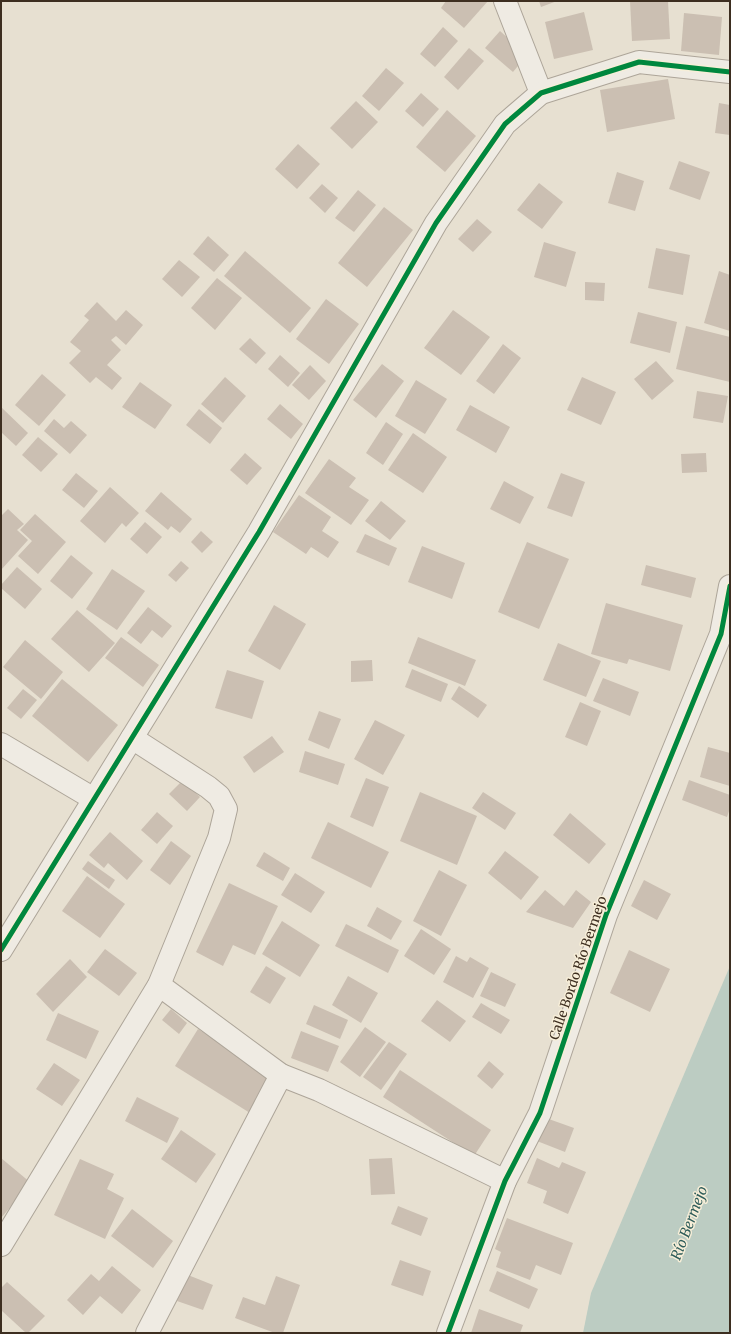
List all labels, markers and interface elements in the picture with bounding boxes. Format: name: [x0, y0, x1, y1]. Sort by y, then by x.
street label: Calle Bordo Río Bermejo: [545, 894, 611, 1042]
water label: Río Bermejo: [667, 1184, 711, 1262]

